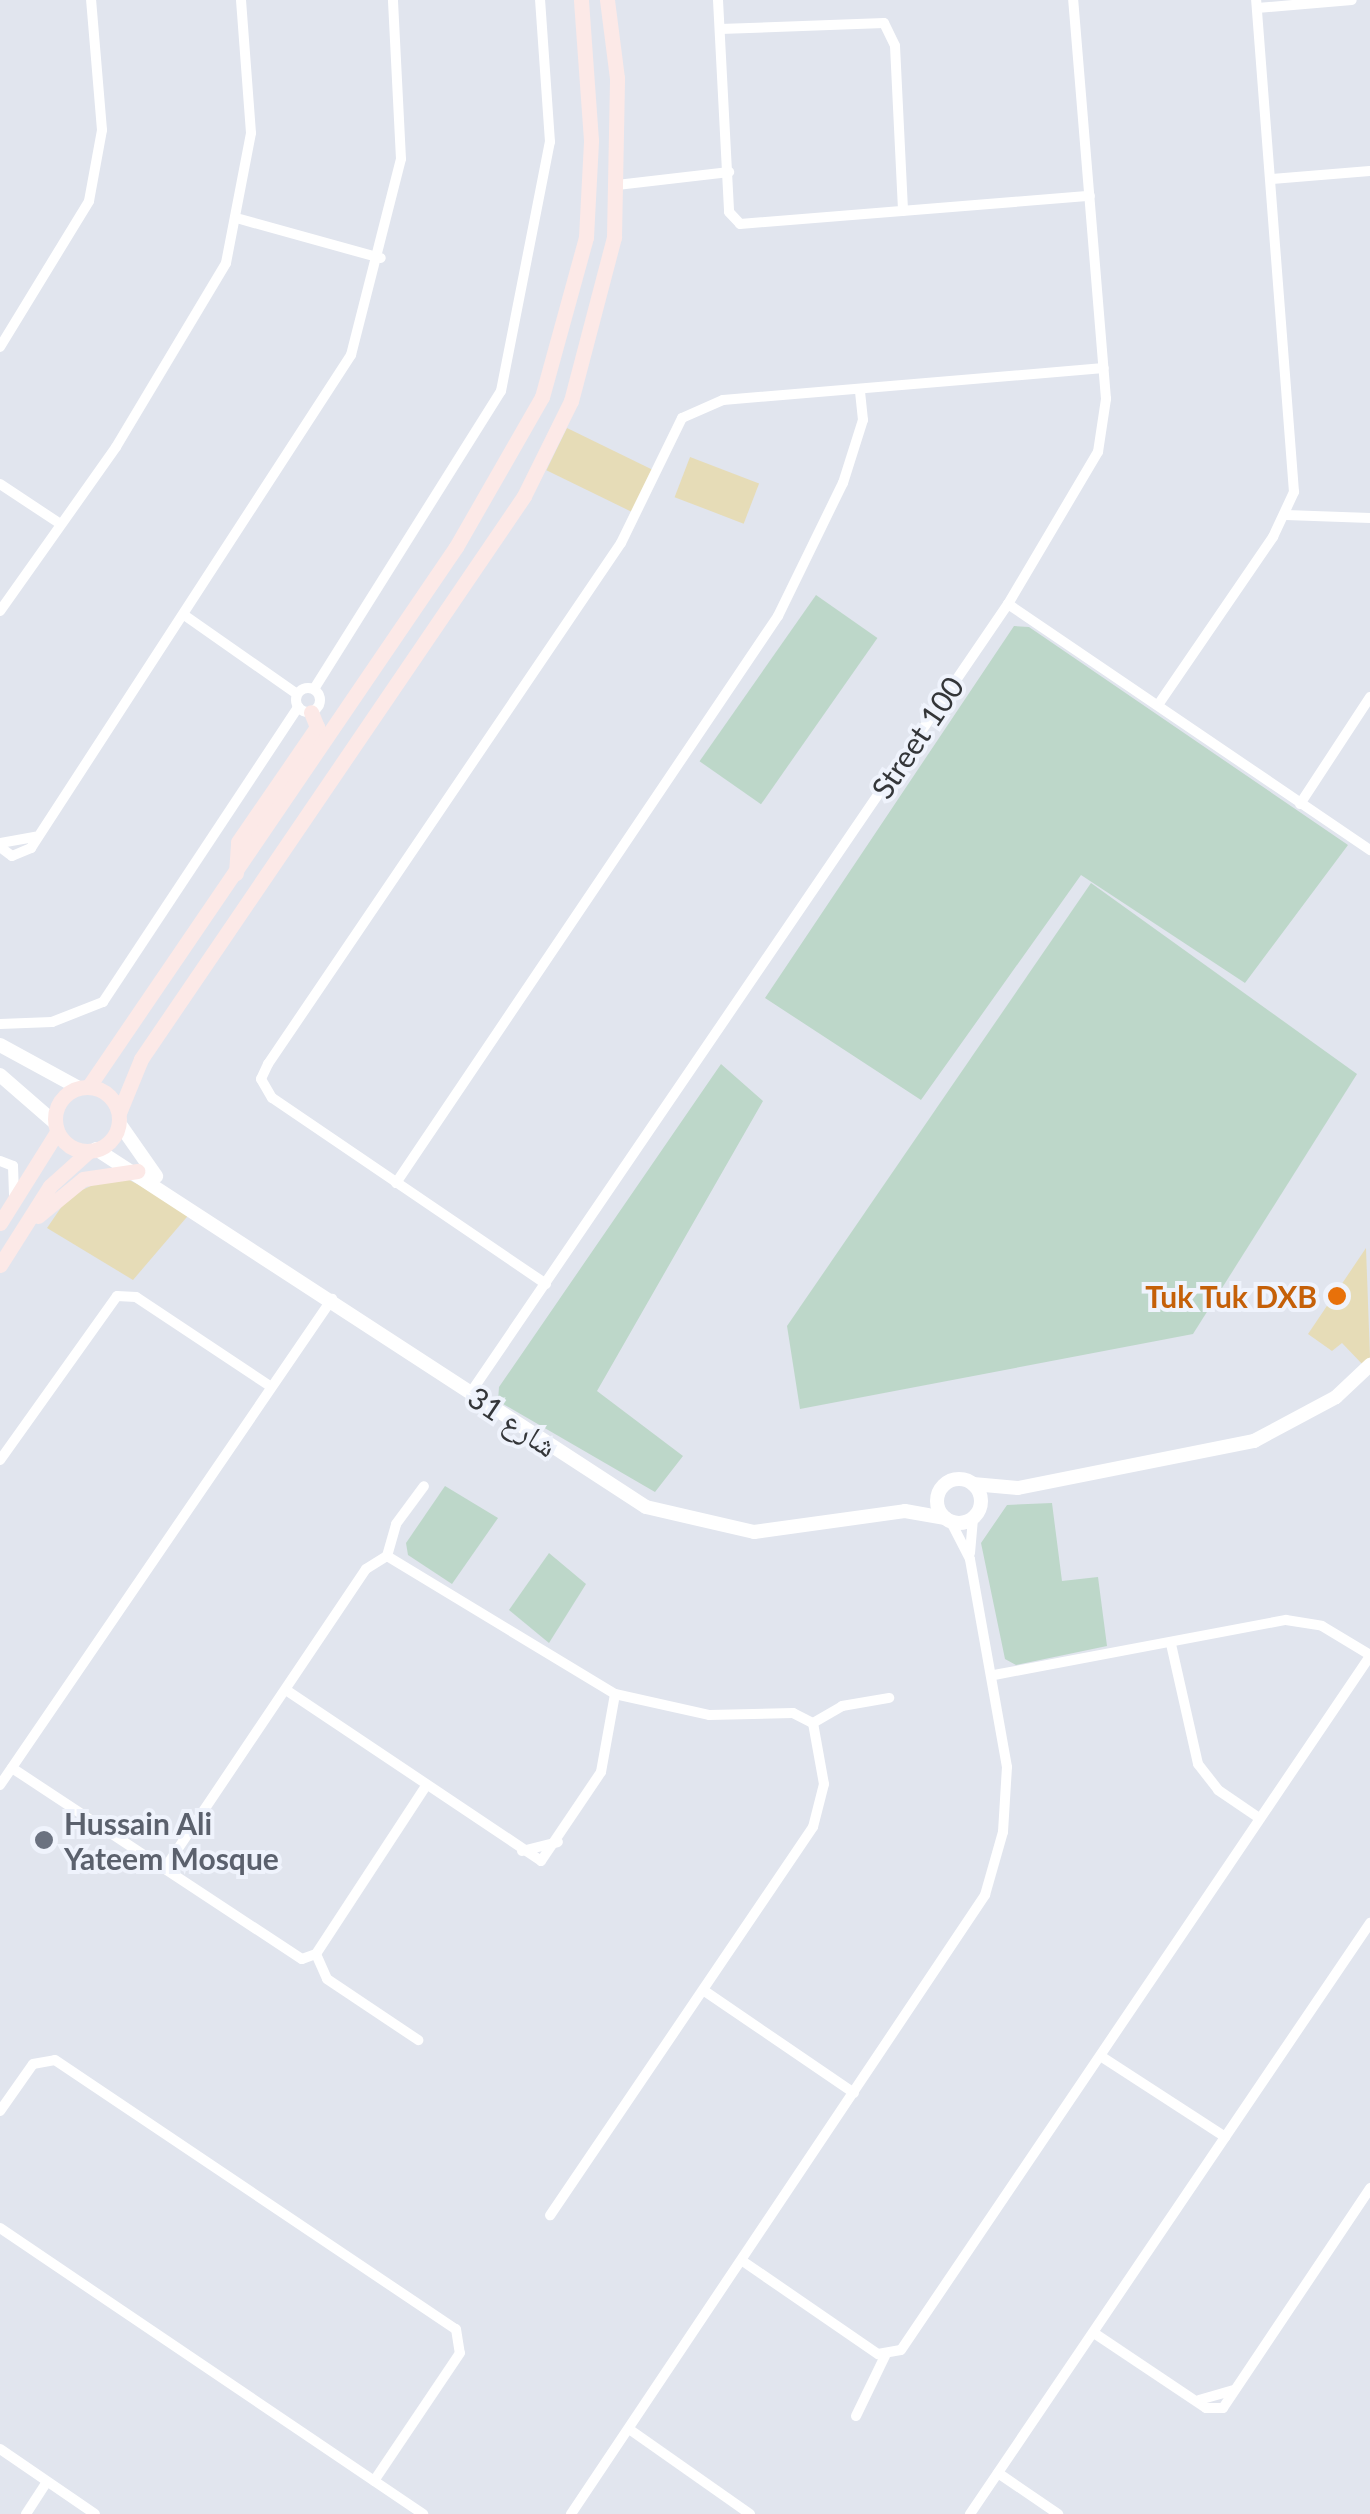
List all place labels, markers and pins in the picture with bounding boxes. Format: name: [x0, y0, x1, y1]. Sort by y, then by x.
place label: Tuk Tuk DXB: [1144, 1278, 1317, 1314]
marker: Tuk Tuk DXB: [1326, 1285, 1348, 1307]
place label: Hussain Ali Yateem Mosque: [64, 1805, 279, 1876]
marker: Hussain Ali Yateem Mosque: [33, 1829, 55, 1851]

